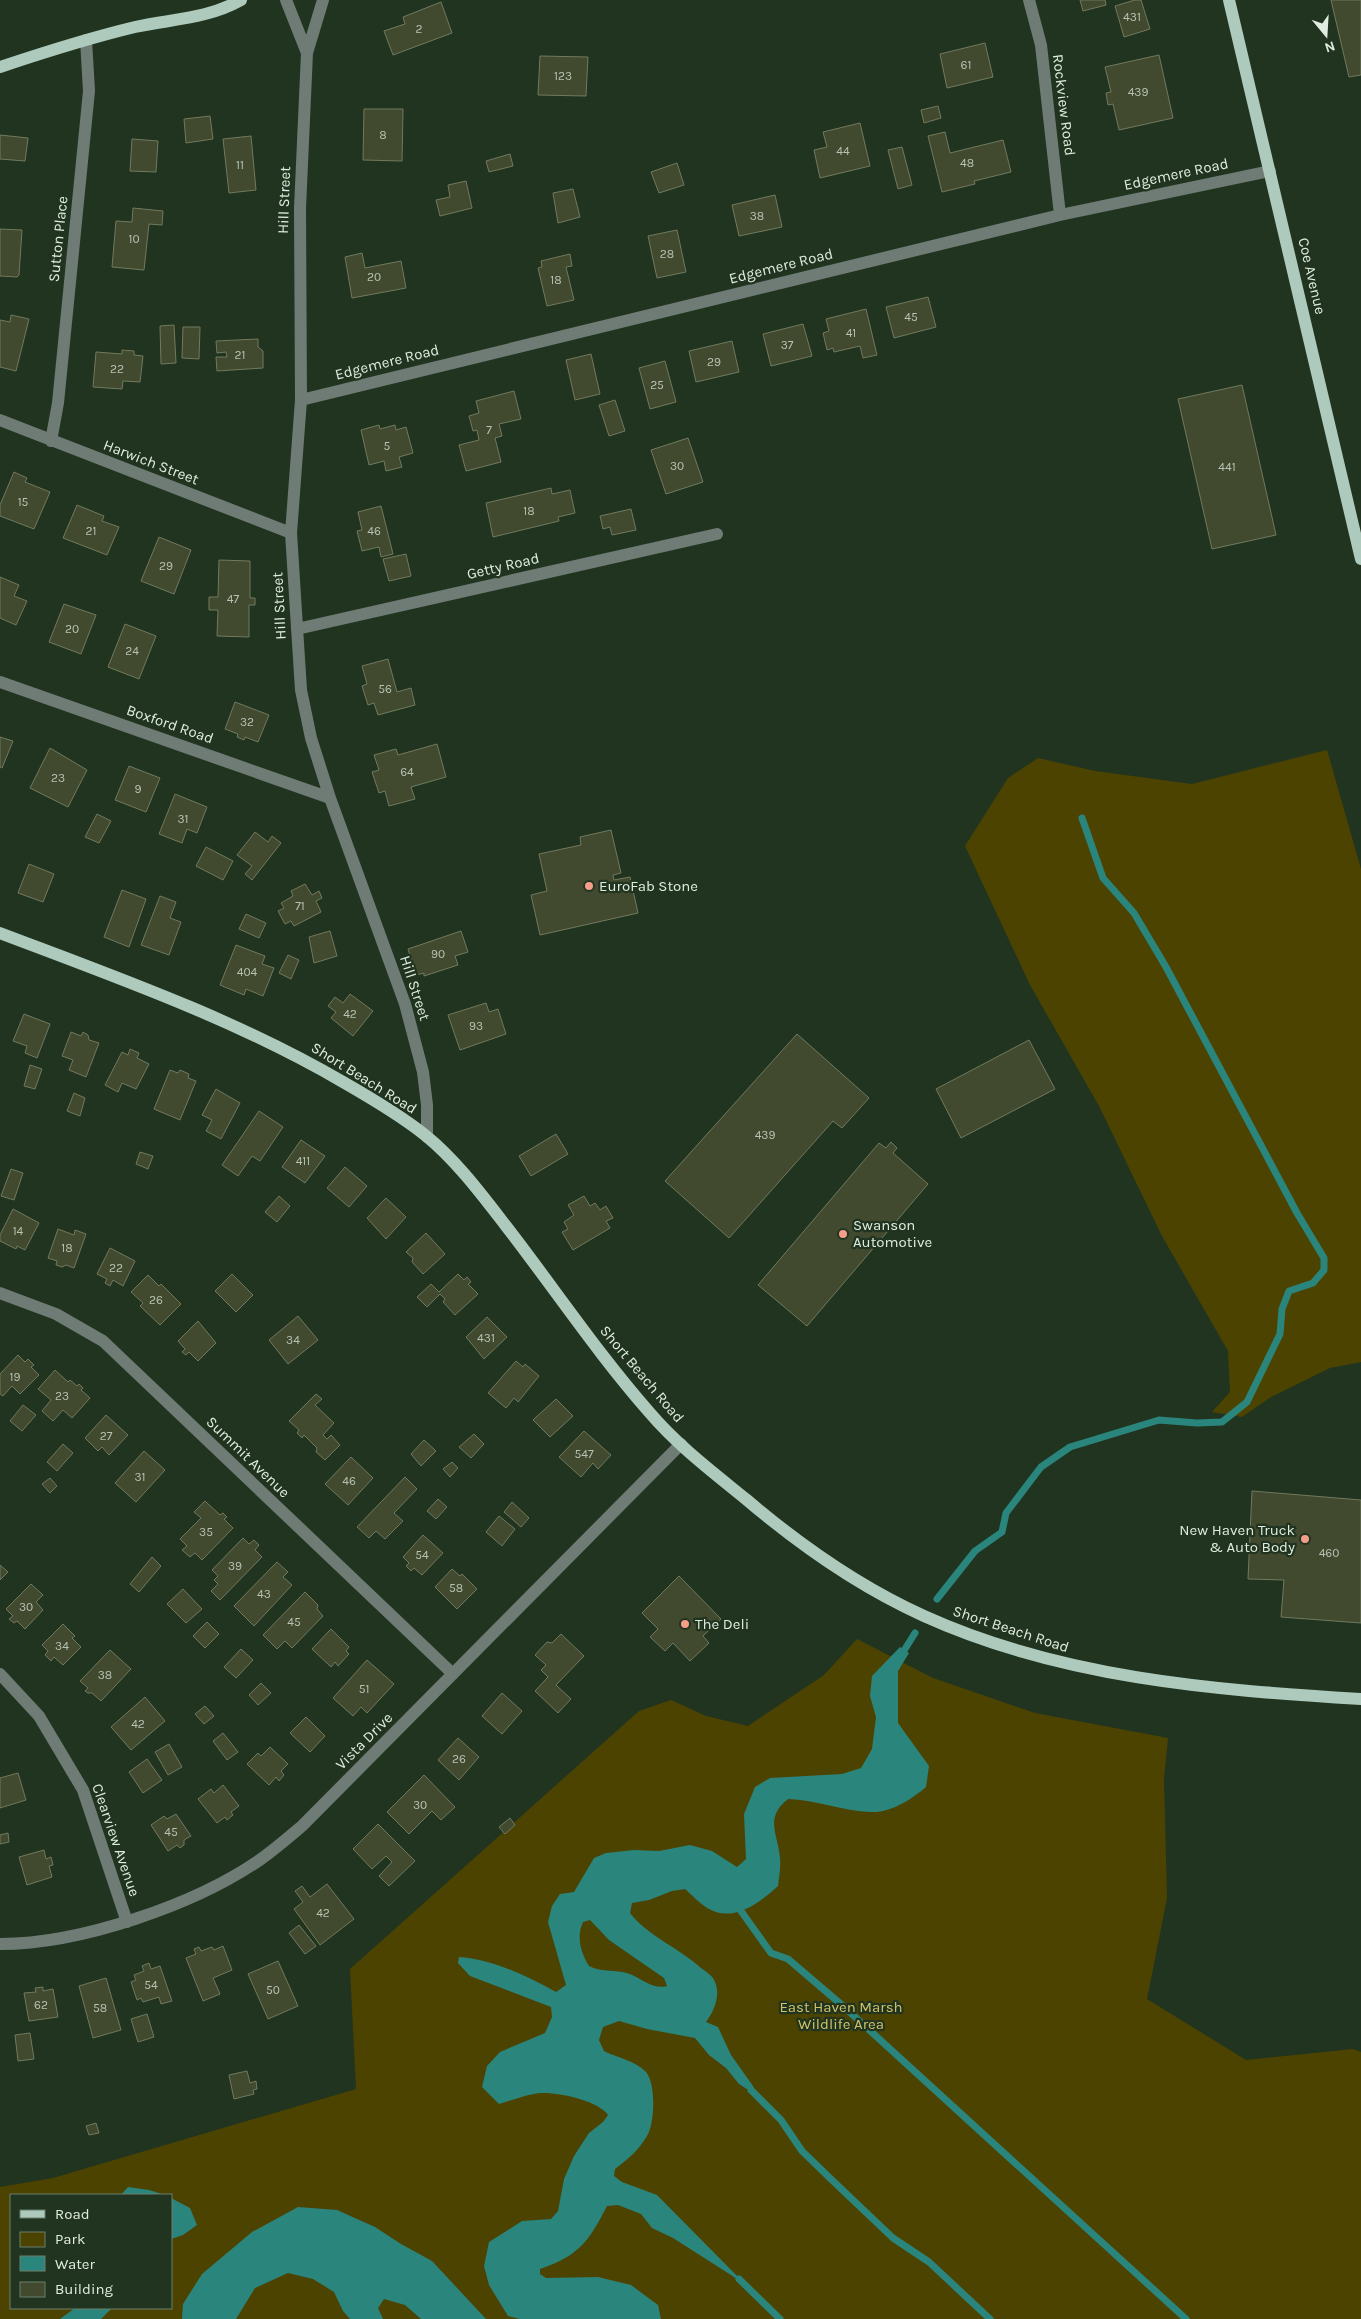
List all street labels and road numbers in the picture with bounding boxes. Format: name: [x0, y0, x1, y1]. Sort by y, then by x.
street label: Rockview Road: [1049, 53, 1079, 157]
street label: Edgemere Road: [1122, 154, 1230, 194]
street label: Hill Street: [274, 166, 294, 234]
street label: Sutton Place: [45, 195, 71, 283]
street label: Coe Avenue: [1294, 236, 1330, 316]
street label: Edgemere Road: [727, 244, 835, 288]
street label: Edgemere Road: [333, 340, 441, 384]
street label: Harwich Street: [101, 436, 202, 489]
street label: Getty Road: [465, 549, 541, 583]
street label: Hill Street: [268, 571, 290, 640]
street label: Boxford Road: [124, 701, 216, 747]
street label: Hill Street: [396, 953, 434, 1023]
street label: Short Beach Road: [308, 1038, 420, 1118]
street label: Short Beach Road: [596, 1322, 688, 1426]
street label: Summit Avenue: [202, 1413, 294, 1501]
street label: Short Beach Road: [951, 1602, 1071, 1656]
street label: Vista Drive: [332, 1709, 396, 1773]
street label: Clearview Avenue: [88, 1781, 144, 1899]

